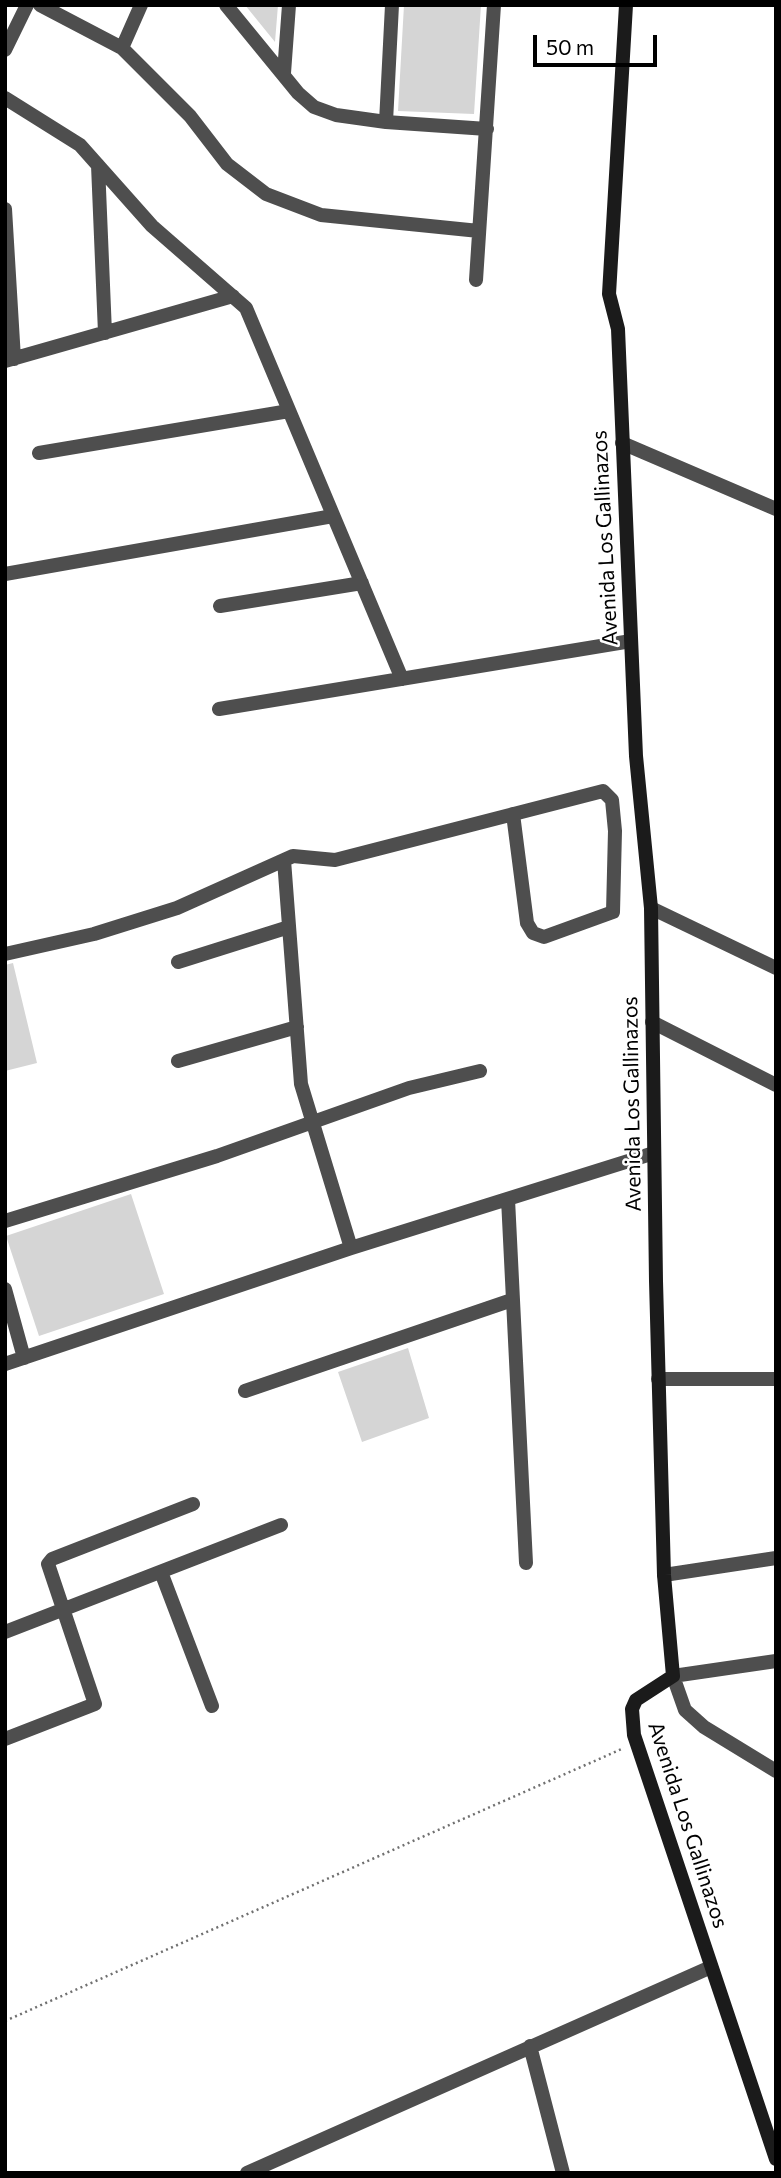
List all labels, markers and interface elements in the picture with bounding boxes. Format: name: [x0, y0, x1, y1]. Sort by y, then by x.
scale bar: [536, 21, 660, 65]
text: 50 m: [546, 34, 594, 59]
street label: Avenida Los Gallinazos: [587, 430, 623, 646]
street label: Avenida Los Gallinazos: [618, 996, 646, 1212]
street label: Avenida Los Gallinazos: [643, 1719, 733, 1931]

